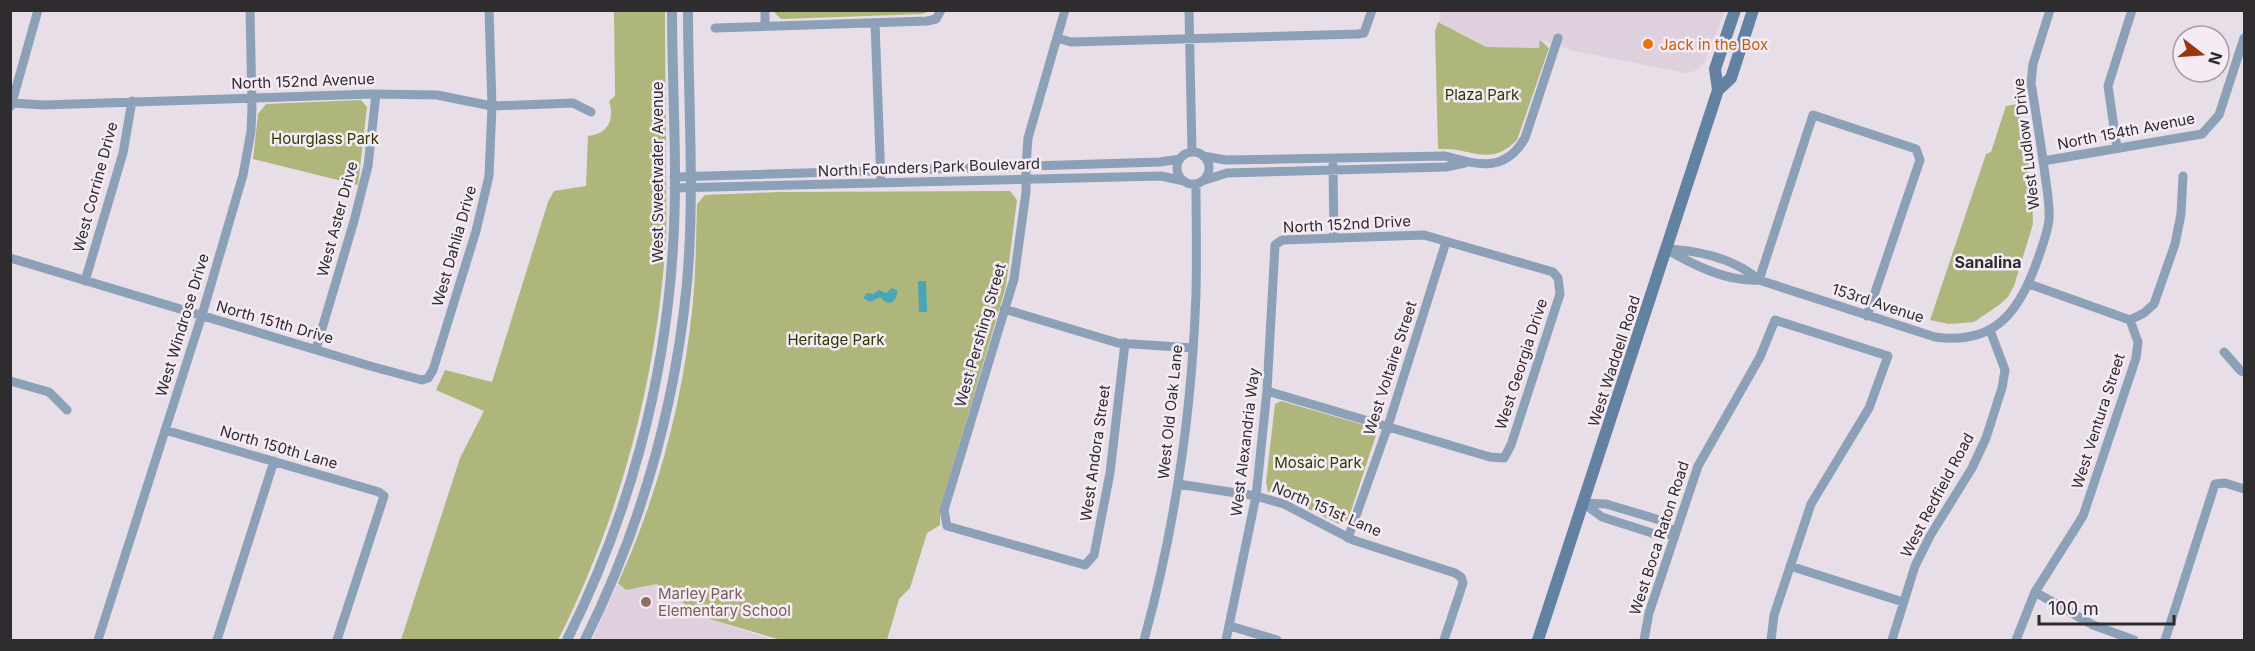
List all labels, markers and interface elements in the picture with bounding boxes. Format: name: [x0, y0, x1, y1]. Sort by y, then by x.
north arrow: [2171, 24, 2231, 84]
place label: Jack in the Box: [1660, 35, 1768, 54]
marker: Jack in the Box: [1641, 37, 1655, 51]
text: N: [2204, 50, 2227, 67]
street label: North 152nd Avenue: [231, 69, 375, 93]
street label: West Ludlow Drive: [2009, 77, 2043, 211]
street label: West Sweetwater Avenue: [648, 82, 667, 262]
park label: Plaza Park: [1445, 85, 1520, 104]
street label: North 154th Avenue: [2056, 108, 2196, 154]
street label: West Corrine Drive: [68, 120, 122, 254]
park label: Hourglass Park: [271, 129, 380, 148]
street label: North Founders Park Boulevard: [818, 154, 1040, 180]
street label: West Aster Drive: [312, 159, 362, 279]
street label: West Dahlia Drive: [428, 183, 480, 309]
street label: North 152nd Drive: [1283, 211, 1411, 237]
street label: West Windrose Drive: [151, 251, 213, 399]
district label: Sanalina: [1955, 252, 2021, 272]
street label: West Pershing Street: [950, 261, 1010, 409]
street label: 153rd Avenue: [1829, 279, 1927, 327]
street label: West Waddell Road: [1584, 293, 1644, 429]
street label: North 151th Drive: [214, 296, 336, 348]
street label: West Georgia Drive: [1491, 296, 1551, 432]
street label: West Voltaire Street: [1359, 298, 1421, 437]
park label: Heritage Park: [787, 330, 885, 349]
street label: West Old Oak Lane: [1153, 344, 1187, 480]
street label: West Ventura Street: [2067, 351, 2129, 491]
street label: West Alexandria Way: [1226, 366, 1264, 517]
street label: West Andora Street: [1076, 383, 1114, 523]
street label: North 150th Lane: [218, 421, 340, 473]
street label: West Redfield Road: [1896, 429, 1978, 561]
park label: Mosaic Park: [1274, 453, 1362, 472]
street label: West Boca Raton Road: [1625, 459, 1693, 617]
street label: North 151st Lane: [1269, 477, 1385, 541]
place label: Marley Park Elementary School: [658, 584, 791, 620]
scale bar: [2039, 588, 2174, 626]
marker: Marley Park Elementary School: [639, 595, 653, 609]
text: 100 m: [2048, 598, 2099, 619]

